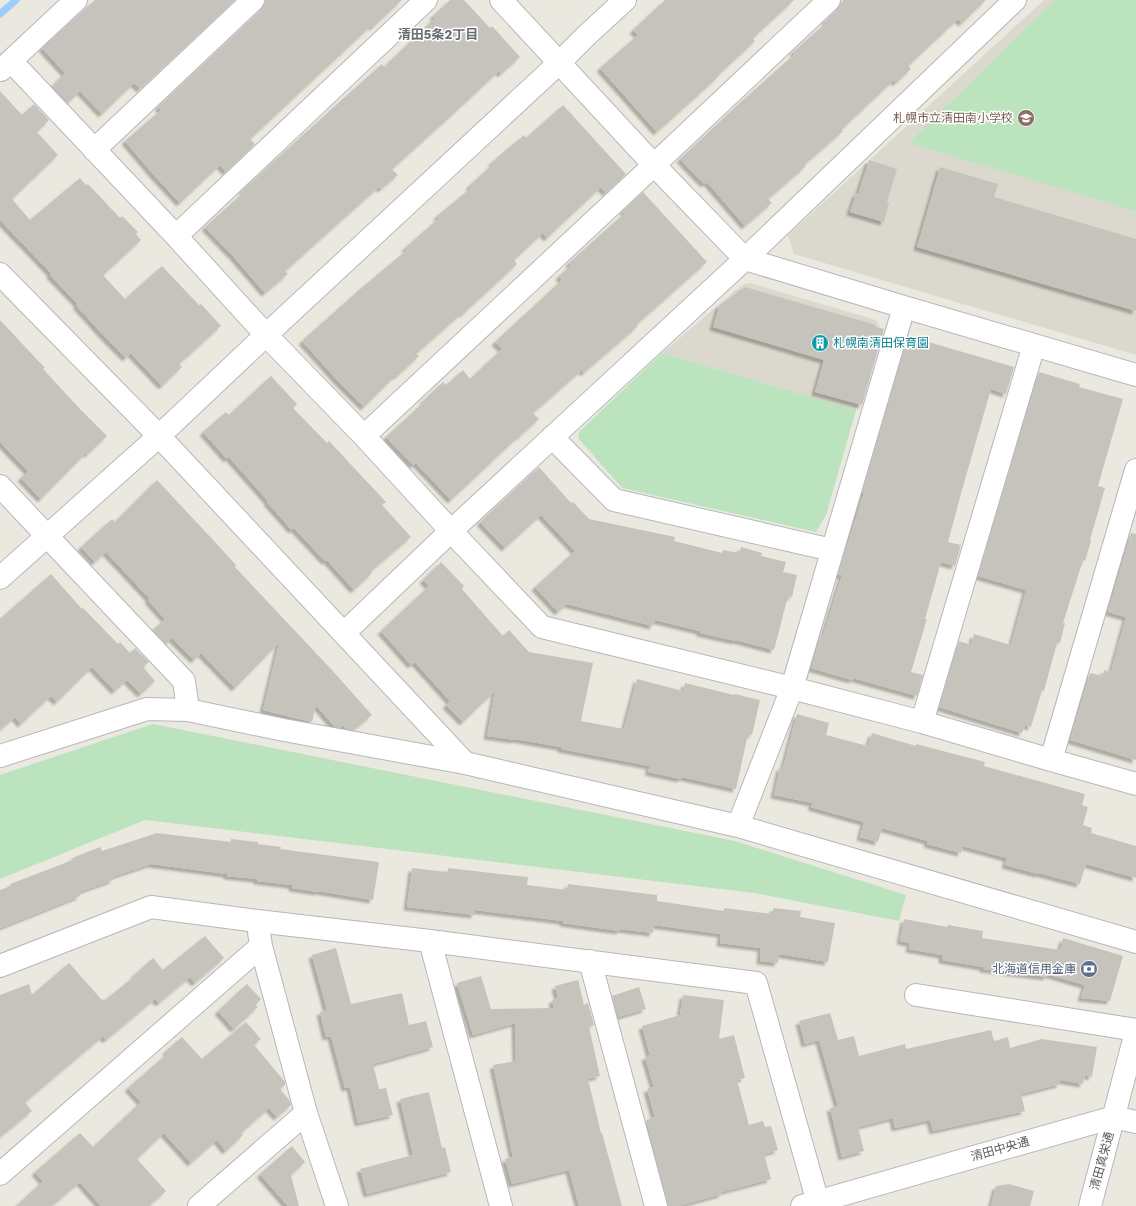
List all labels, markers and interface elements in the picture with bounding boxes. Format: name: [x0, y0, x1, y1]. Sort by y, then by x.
district label: 清田5条2丁目: [398, 27, 478, 42]
school or university icon: 札幌市立清田南小学校: [1016, 108, 1036, 128]
place label: 札幌市立清田南小学校: [893, 111, 1013, 125]
building icon: 札幌南清田保育園: [810, 333, 830, 353]
place label: 札幌南清田保育園: [833, 336, 929, 350]
bank icon: 北海道信用金庫: [1079, 959, 1099, 979]
place label: 北海道信用金庫: [992, 962, 1076, 976]
street label: 清田真栄通: [1087, 1130, 1117, 1192]
street label: 清田中央通: [969, 1134, 1031, 1164]

